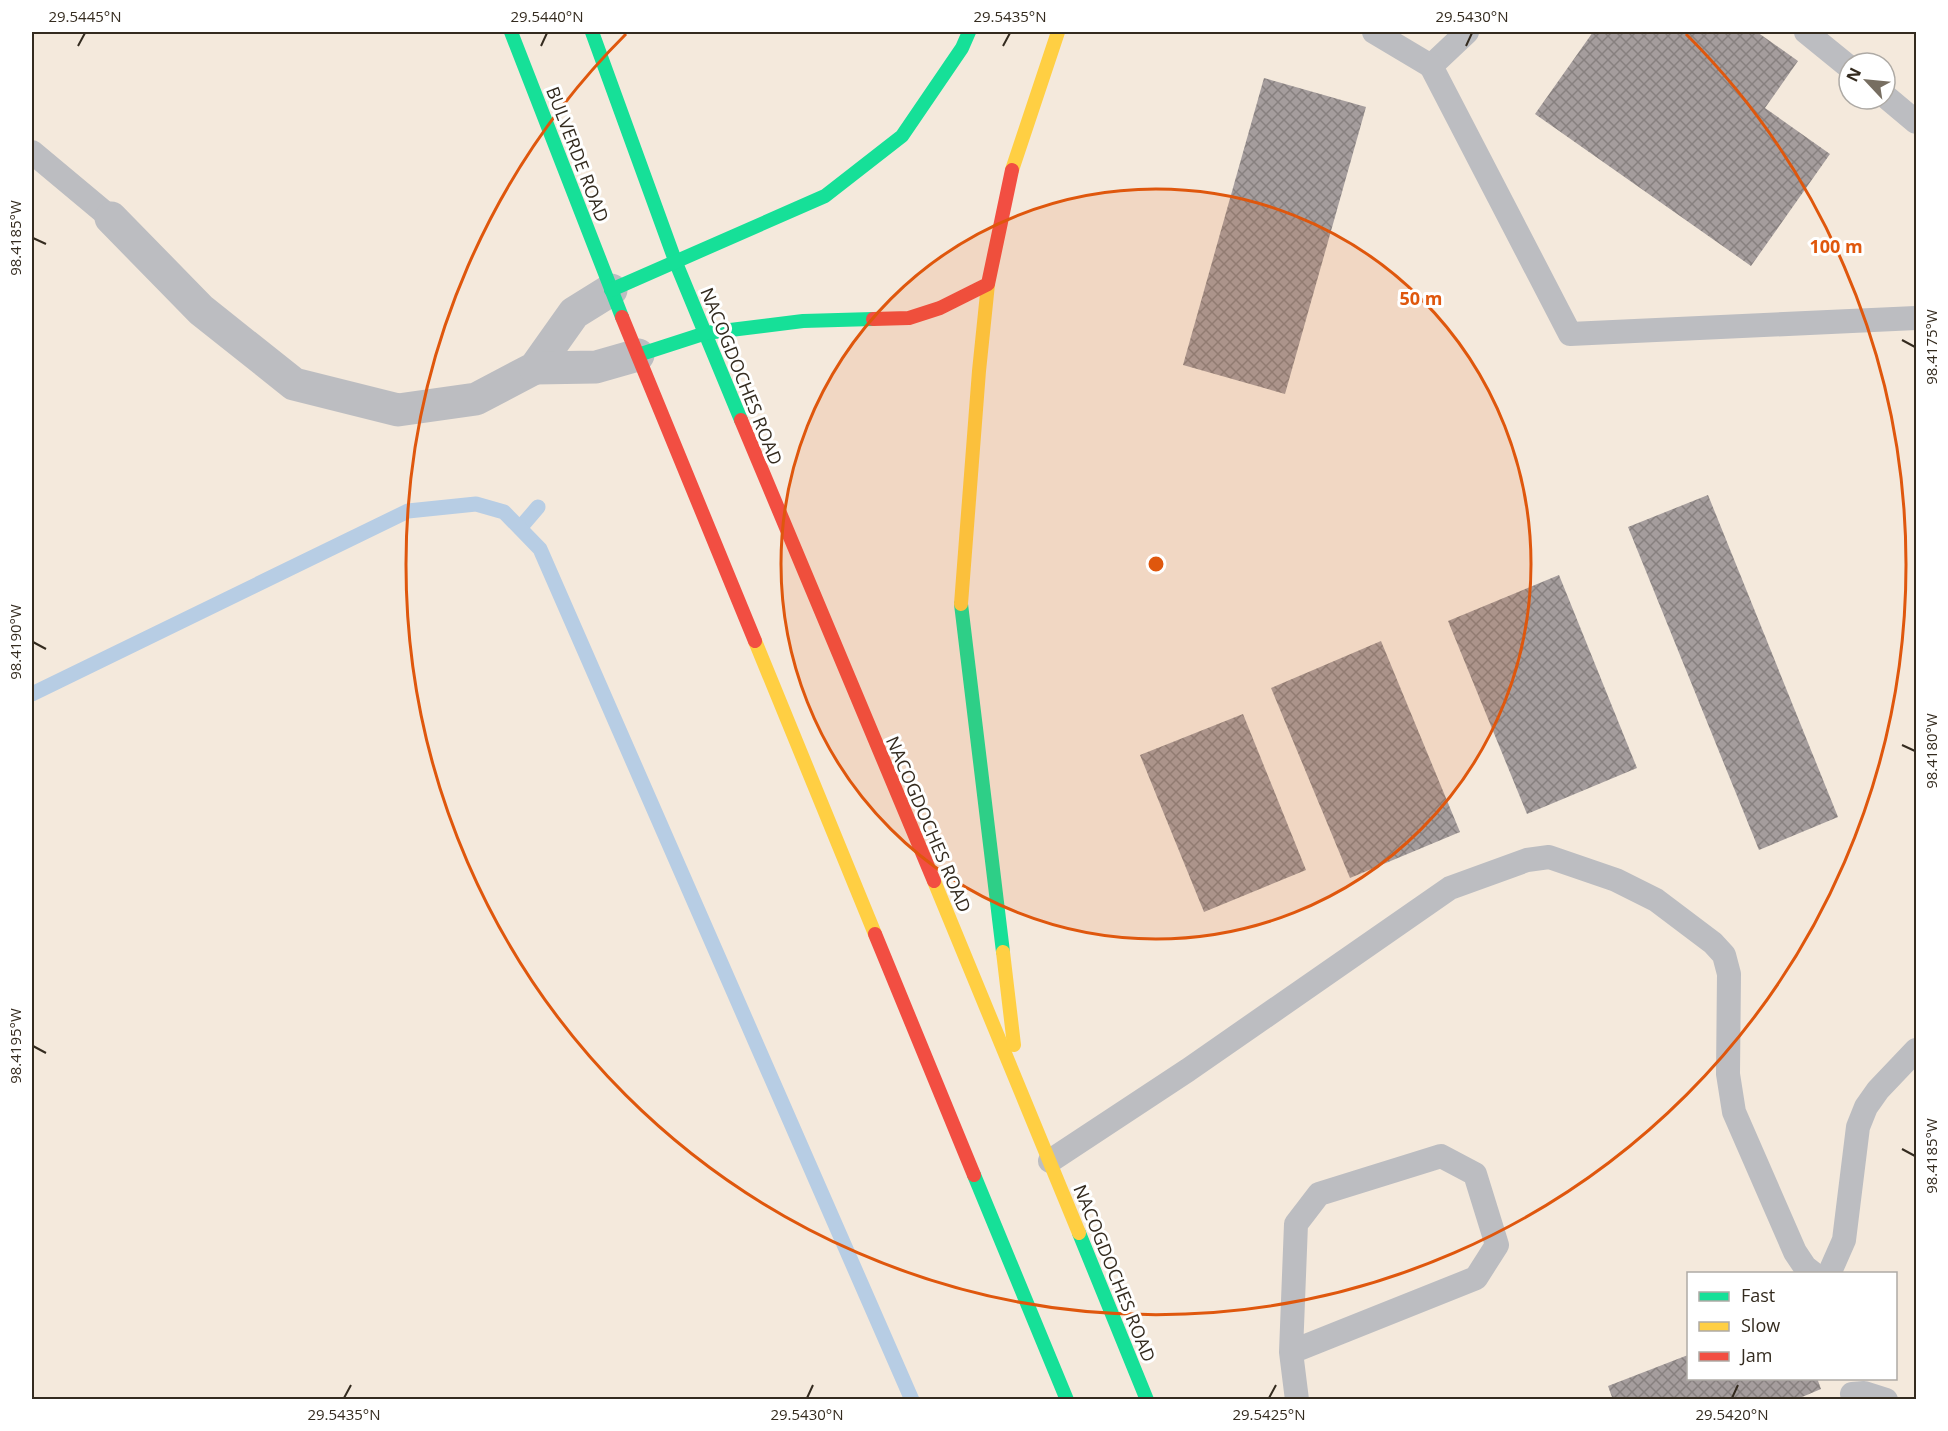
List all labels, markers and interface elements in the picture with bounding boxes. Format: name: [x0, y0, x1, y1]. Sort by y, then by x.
text: 29.5445°N: [48, 6, 122, 26]
text: 29.5440°N: [510, 6, 584, 26]
text: 29.5435°N: [973, 6, 1047, 26]
text: 29.5430°N: [1435, 6, 1509, 26]
north arrow: [1837, 51, 1897, 111]
text: N: [1841, 64, 1866, 85]
street label: BULVERDE ROAD: [541, 83, 615, 225]
text: 98.4185°W: [5, 200, 25, 276]
text: 100 m: [1809, 234, 1863, 258]
street label: NACOGDOCHES ROAD: [695, 284, 789, 468]
text: 50 m: [1400, 286, 1442, 310]
text: 98.4175°W: [1921, 309, 1941, 385]
centre of rings: [1146, 554, 1166, 574]
text: 98.4190°W: [5, 604, 25, 680]
text: 98.4180°W: [1921, 713, 1941, 789]
street label: NACOGDOCHES ROAD: [881, 732, 977, 916]
text: 98.4195°W: [5, 1008, 25, 1084]
text: 98.4185°W: [1921, 1118, 1941, 1194]
street label: NACOGDOCHES ROAD: [1068, 1181, 1162, 1365]
legend: [1687, 1272, 1897, 1380]
text: Fast: [1741, 1283, 1775, 1307]
text: Slow: [1741, 1313, 1780, 1337]
text: Jam: [1739, 1343, 1773, 1367]
text: 29.5435°N: [307, 1404, 381, 1424]
text: 29.5430°N: [770, 1404, 844, 1424]
text: 29.5425°N: [1232, 1404, 1306, 1424]
text: 29.5420°N: [1695, 1404, 1769, 1424]

